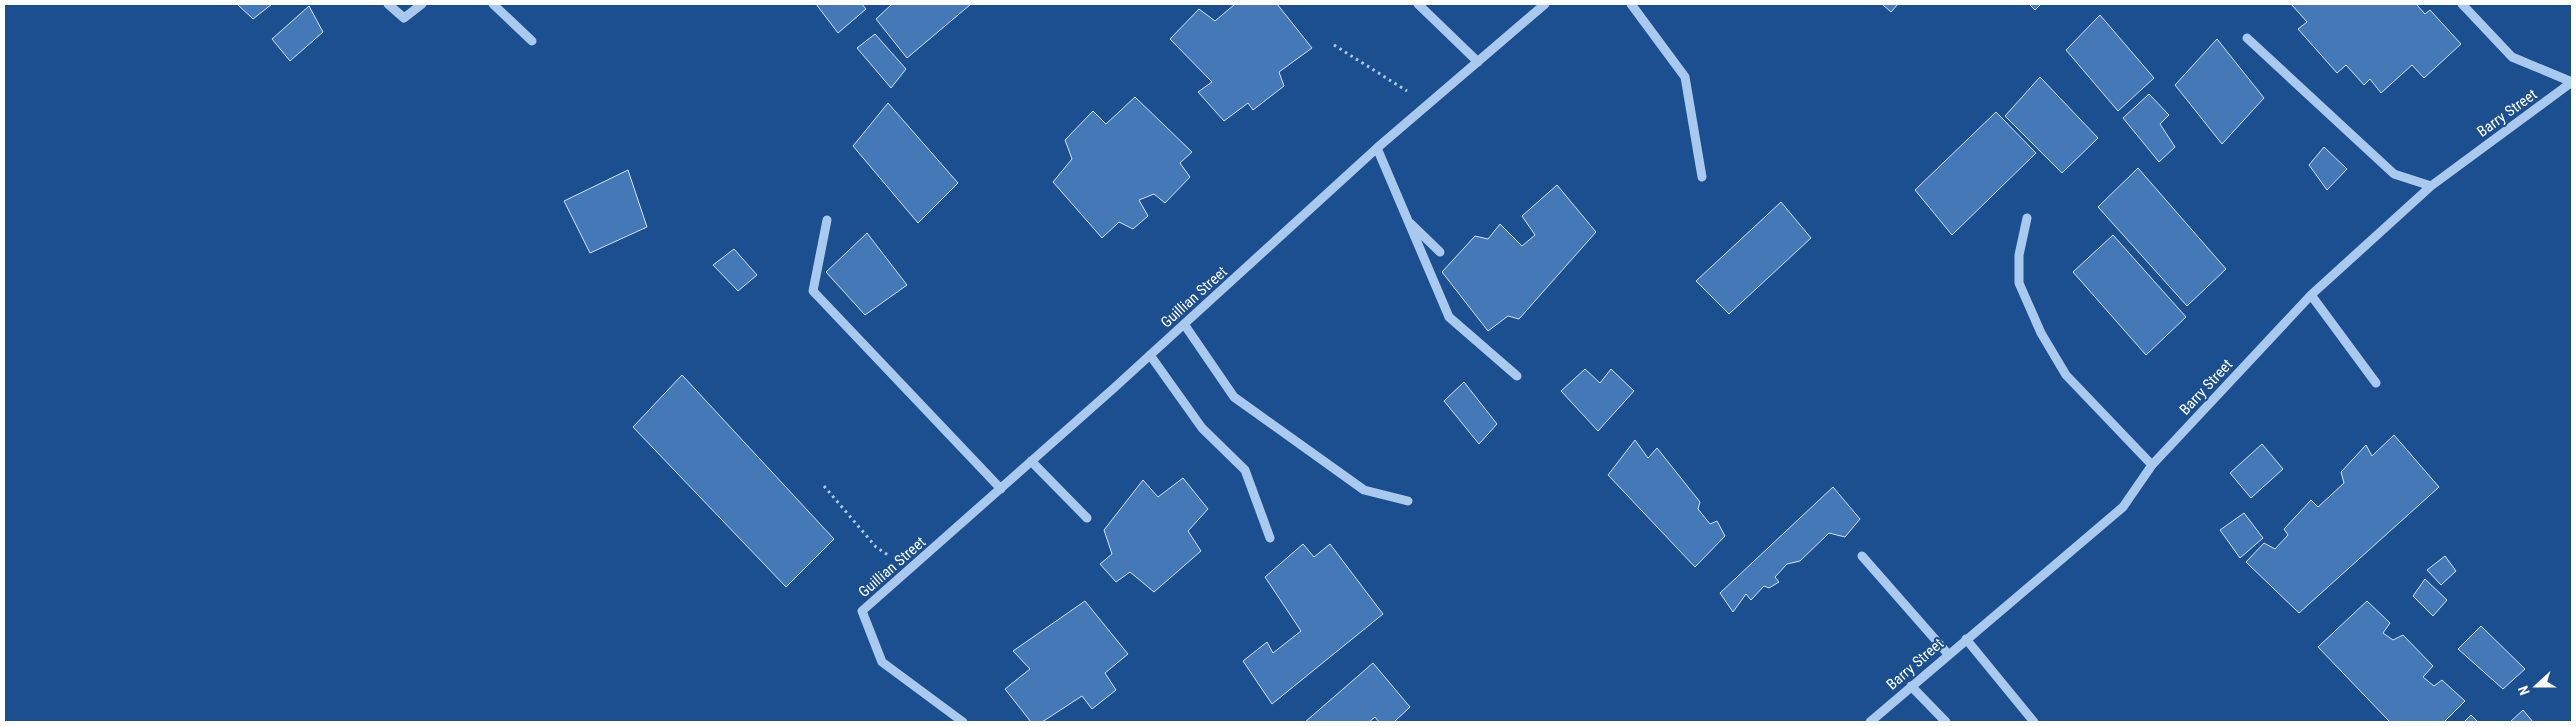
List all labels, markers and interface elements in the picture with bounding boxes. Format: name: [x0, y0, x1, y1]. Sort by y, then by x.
street label: Barry Street: [2474, 85, 2540, 141]
street label: Guillian Street: [1157, 263, 1231, 331]
street label: Barry Street: [2176, 355, 2236, 419]
street label: Guillian Street: [855, 533, 929, 601]
street label: Barry Street: [1883, 634, 1947, 694]
north arrow: [2511, 661, 2561, 711]
text: N: [2515, 684, 2533, 698]

